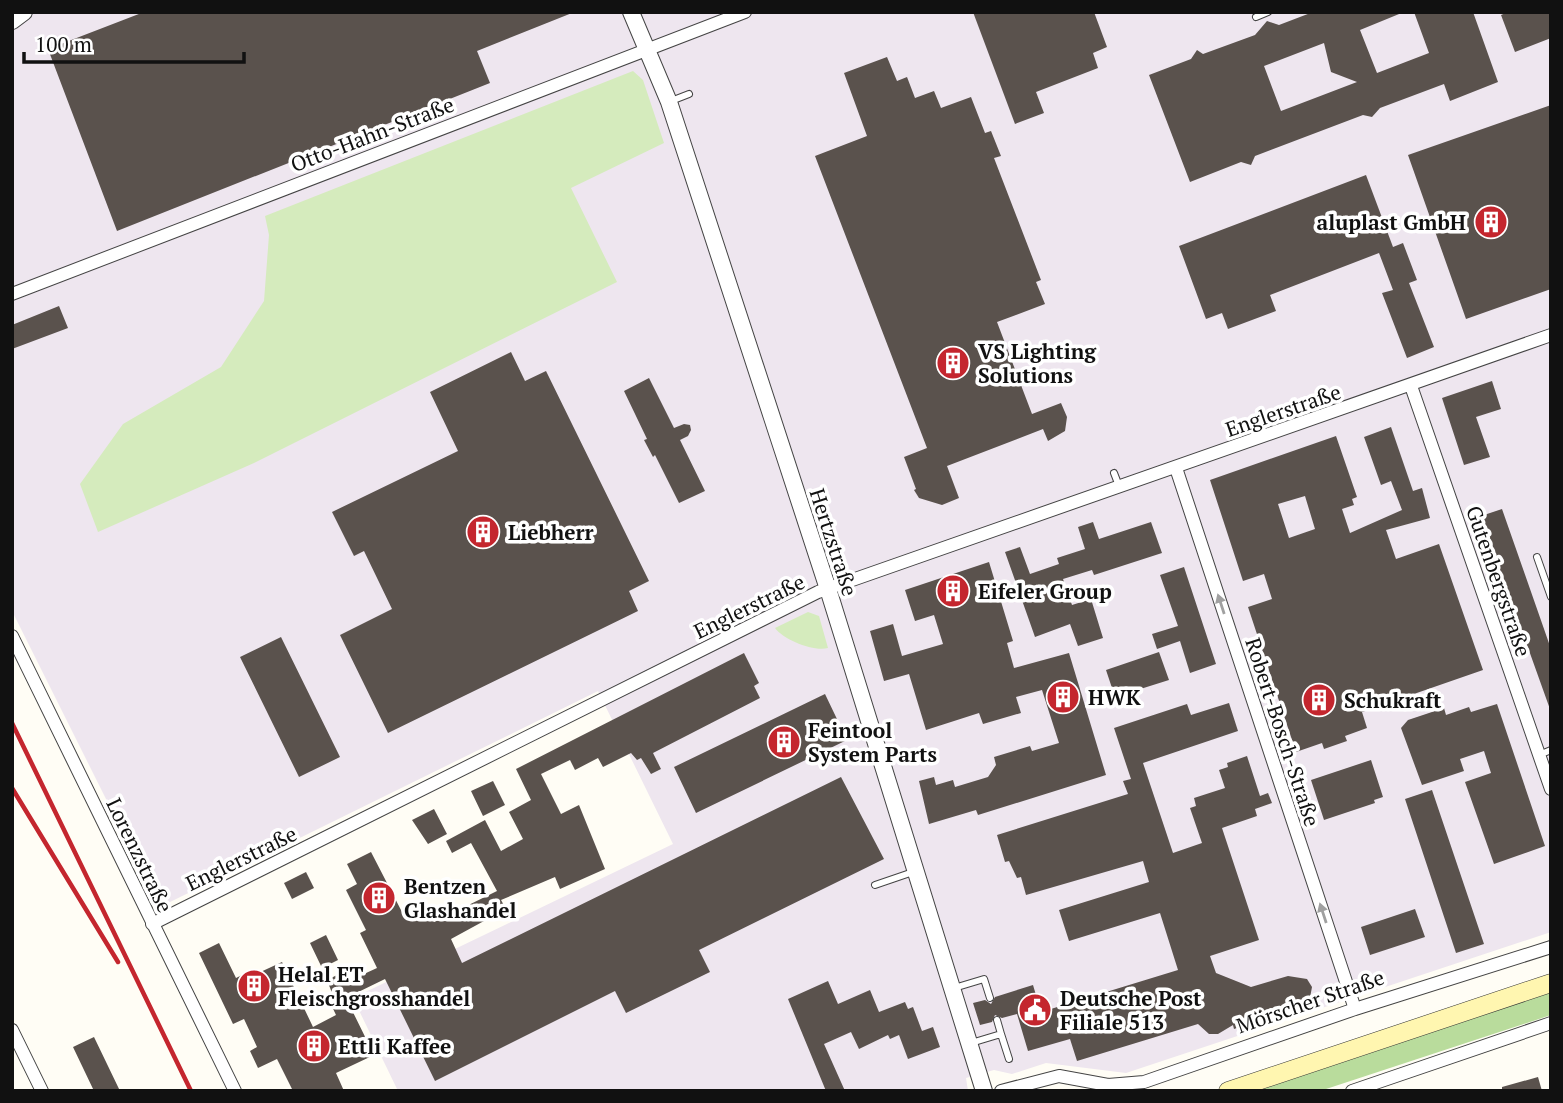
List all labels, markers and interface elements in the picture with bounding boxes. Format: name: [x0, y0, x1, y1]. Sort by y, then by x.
scale bar: [24, 21, 245, 65]
text: 100 m: [35, 30, 92, 58]
street label: Otto-Hahn-Straße: [286, 90, 458, 178]
building icon: aluplast GmbH: [1472, 203, 1510, 241]
place label: aluplast GmbH: [1316, 208, 1466, 236]
place label: VS Lighting Solutions: [978, 337, 1097, 389]
building icon: VS Lighting Solutions: [934, 344, 972, 382]
street label: Englerstraße: [1222, 377, 1344, 443]
street label: Hertzstraße: [803, 485, 865, 599]
street label: Gutenbergstraße: [1460, 502, 1538, 660]
building icon: Liebherr: [464, 513, 502, 551]
place label: Liebherr: [508, 518, 594, 546]
street label: Englerstraße: [689, 567, 809, 645]
building icon: Eifeler Group: [934, 572, 972, 610]
place label: Eifeler Group: [978, 577, 1112, 605]
one-way arrow: [1215, 593, 1225, 614]
street label: Robert-Bosch-Straße: [1239, 634, 1327, 830]
building icon: HWK: [1044, 678, 1082, 716]
building icon: Schukraft: [1300, 681, 1338, 719]
place label: HWK: [1088, 683, 1141, 711]
place label: Schukraft: [1344, 686, 1442, 714]
place label: Feintool System Parts: [808, 716, 937, 768]
building icon: Feintool System Parts: [765, 723, 803, 761]
street label: Lorenzstraße: [100, 793, 180, 917]
street label: Englerstraße: [181, 819, 301, 897]
place label: Bentzen Glashandel: [404, 872, 517, 924]
building icon: Bentzen Glashandel: [360, 879, 398, 917]
one-way arrow: [1317, 902, 1327, 923]
place label: Helal ET Fleischgrosshandel: [278, 960, 470, 1012]
street label: Mörscher Straße: [1232, 963, 1388, 1039]
building icon: Helal ET Fleischgrosshandel: [235, 967, 273, 1005]
place label: Deutsche Post Filiale 513: [1060, 984, 1202, 1036]
public building icon: Deutsche Post Filiale 513: [1016, 991, 1054, 1029]
building icon: Ettli Kaffee: [295, 1027, 333, 1065]
place label: Ettli Kaffee: [338, 1032, 451, 1060]

